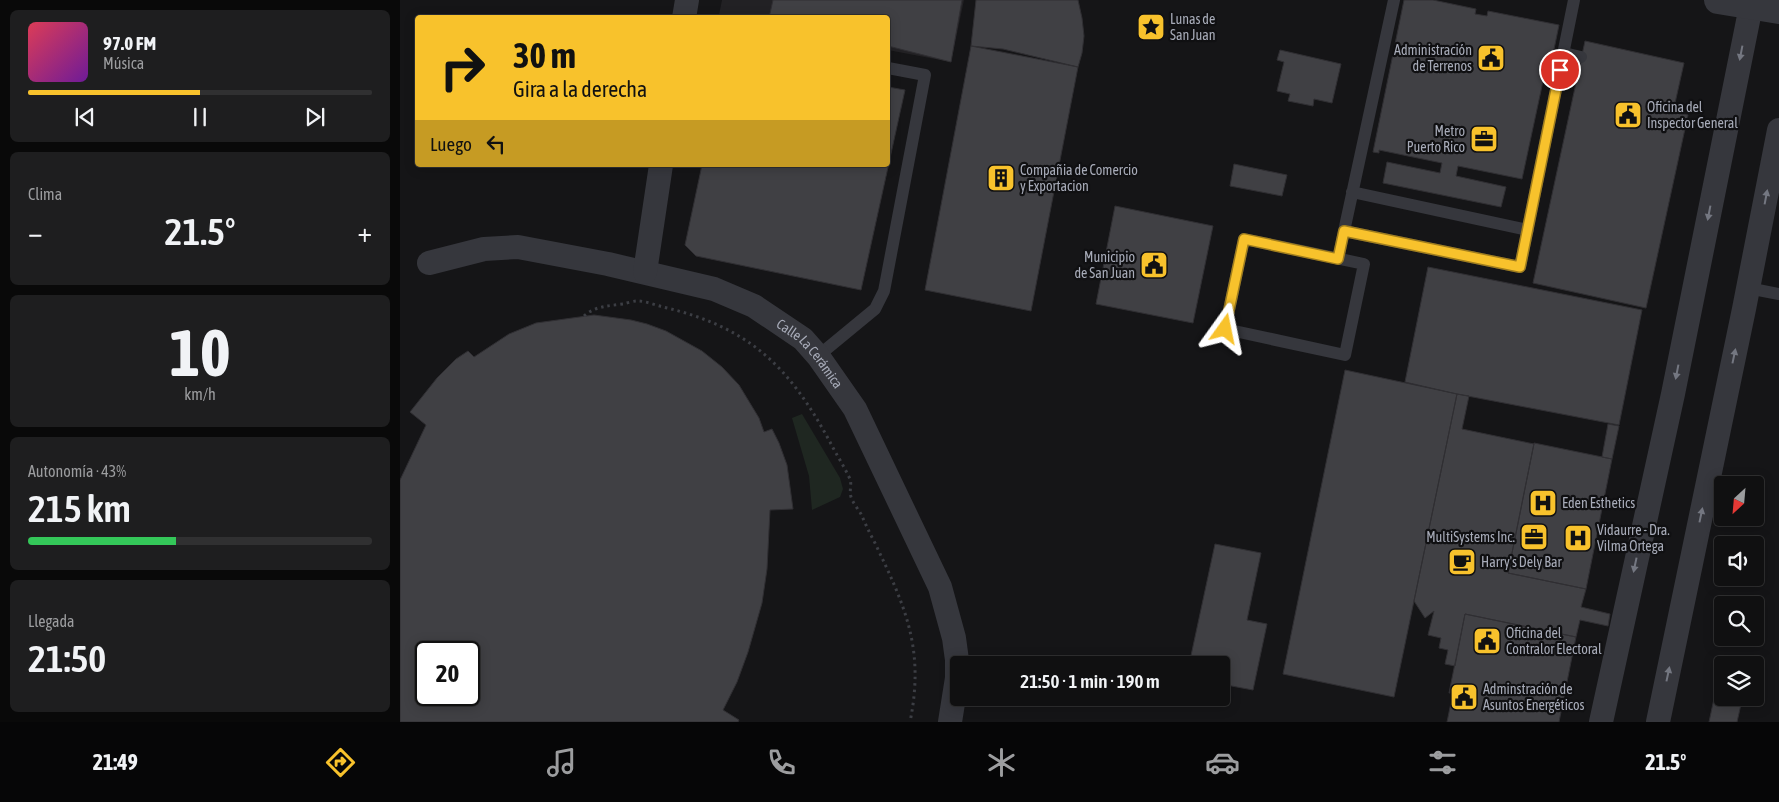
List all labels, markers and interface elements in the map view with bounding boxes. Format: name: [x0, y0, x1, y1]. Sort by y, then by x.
place label: Lunas de San Juan: [1170, 11, 1216, 43]
place icon: Lunas de San Juan: [1136, 12, 1166, 42]
text: 97.0 FM: [103, 32, 156, 54]
icon: right: [430, 35, 495, 100]
text: 30 m: [513, 35, 576, 75]
place label: Administración de Terrenos: [1394, 42, 1472, 74]
public building icon: Administración de Terrenos: [1476, 43, 1506, 73]
one-way arrow: [1737, 46, 1745, 61]
pin: [1539, 49, 1581, 91]
text: Música: [103, 54, 144, 72]
icon: arrive: [1546, 56, 1574, 84]
text: Gira a la derecha: [513, 76, 647, 102]
place label: Oficina del Inspector General: [1647, 99, 1738, 131]
public building icon: Oficina del Inspector General: [1613, 100, 1643, 130]
icon: previous: [71, 103, 99, 131]
icon: pause: [186, 103, 214, 131]
icon: next: [301, 103, 329, 131]
place label: Metro Puerto Rico: [1407, 123, 1465, 155]
office icon: Metro Puerto Rico: [1469, 124, 1499, 154]
icon: left: [482, 130, 510, 158]
text: Luego: [430, 133, 472, 155]
place label: Compañia de Comercio y Exportacion: [1020, 162, 1138, 194]
building icon: Compañia de Comercio y Exportacion: [986, 163, 1016, 193]
text: Clima: [28, 185, 62, 203]
one-way arrow: [1762, 189, 1770, 204]
one-way arrow: [1705, 205, 1713, 220]
text: 21.5°: [165, 210, 235, 253]
text: −: [28, 216, 43, 248]
text: +: [357, 216, 372, 248]
place label: Municipio de San Juan: [1074, 249, 1135, 281]
public building icon: Municipio de San Juan: [1139, 250, 1169, 280]
position arrow: [1198, 302, 1250, 354]
text: 10: [169, 315, 231, 390]
street label: Calle La Cerámica: [774, 316, 846, 391]
one-way arrow: [1731, 348, 1739, 364]
one-way arrow: [1673, 364, 1681, 380]
text: km/h: [184, 385, 216, 403]
text: Autonomía · 43%: [28, 462, 126, 480]
north arrow: [1714, 476, 1764, 526]
map controls: [1714, 476, 1764, 706]
text: 215 km: [28, 487, 131, 530]
hospital icon: Eden Esthetics: [1528, 488, 1558, 518]
place label: Eden Esthetics: [1562, 495, 1635, 511]
one-way arrow: [1698, 507, 1706, 523]
office icon: MultiSystems Inc.: [1519, 522, 1549, 552]
place label: Vidaurre - Dra. Vilma Ortega: [1597, 522, 1670, 554]
hospital icon: Vidaurre - Dra. Vilma Ortega: [1563, 523, 1593, 553]
place label: MultiSystems Inc.: [1426, 529, 1515, 545]
button: sound: [1714, 536, 1764, 586]
cafe icon: Harry's Dely Bar: [1447, 547, 1477, 577]
place label: Harry's Dely Bar: [1481, 554, 1562, 570]
one-way arrow: [1631, 558, 1639, 574]
button: search: [1714, 596, 1764, 646]
text: Llegada: [28, 612, 75, 630]
place label: Oficina del Contralor Electoral: [1506, 625, 1602, 657]
public building icon: Oficina del Contralor Electoral: [1472, 626, 1502, 656]
text: 21:50: [28, 637, 106, 680]
speed limit sign: 20: [415, 641, 480, 706]
button: layers: [1714, 656, 1764, 706]
one-way arrow: [1664, 667, 1672, 682]
text: 21:50 · 1 min · 190 m: [1020, 670, 1160, 692]
place label: Adminstración de Asuntos Energéticos: [1483, 681, 1585, 713]
public building icon: Adminstración de Asuntos Energéticos: [1449, 682, 1479, 712]
icon: directions: [323, 745, 358, 780]
icon: music: [544, 745, 579, 780]
icon: phone: [764, 745, 799, 780]
icon: climate: [984, 745, 1019, 780]
icon: car: [1205, 745, 1240, 780]
icon: filters: [1425, 745, 1460, 780]
text: 21:49: [93, 749, 138, 775]
text: 21.5°: [1645, 749, 1686, 775]

